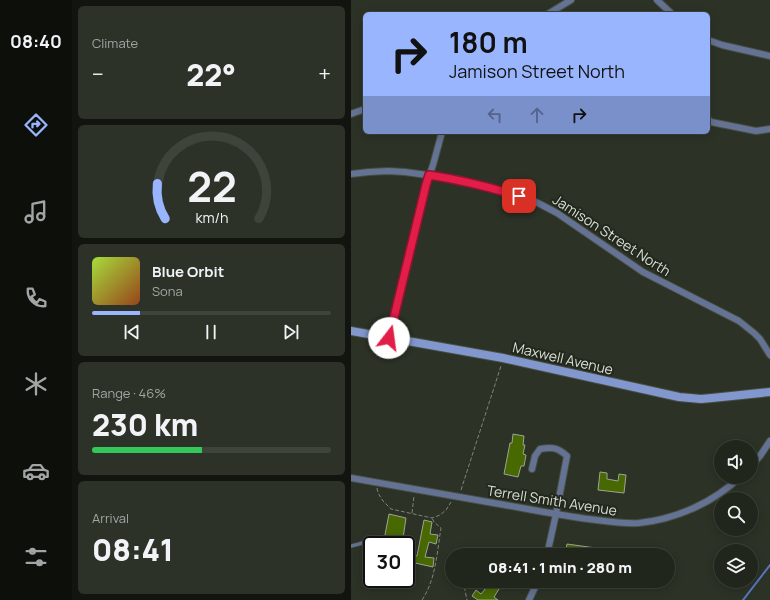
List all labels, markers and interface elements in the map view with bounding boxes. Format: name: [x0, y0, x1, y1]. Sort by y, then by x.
text: 180 m: [449, 23, 528, 61]
icon: right: [383, 28, 435, 80]
text: 08:40: [10, 29, 62, 53]
text: Climate: [92, 34, 138, 52]
text: 22°: [186, 54, 236, 95]
text: −: [92, 59, 104, 89]
text: +: [318, 59, 331, 89]
text: Jamison Street North: [449, 59, 625, 83]
icon: left: [484, 104, 506, 126]
icon: ahead: [526, 104, 548, 126]
icon: right: [568, 104, 590, 126]
icon: directions: [22, 111, 50, 139]
text: 22: [187, 158, 236, 214]
pin: [502, 179, 536, 213]
icon: arrive: [508, 185, 530, 207]
street label: Jamison Street North: [549, 190, 675, 280]
icon: music: [22, 198, 50, 226]
text: km/h: [195, 208, 228, 227]
text: Blue Orbit: [152, 261, 224, 282]
text: Sona: [152, 282, 183, 300]
icon: phone: [22, 284, 50, 312]
position arrow: [368, 317, 410, 359]
icon: previous: [121, 321, 143, 343]
icon: pause: [200, 321, 222, 343]
icon: next: [280, 321, 302, 343]
street label: Maxwell Avenue: [511, 337, 615, 379]
icon: climate: [22, 370, 50, 398]
text: Range · 46%: [92, 384, 166, 402]
text: 230 km: [92, 404, 198, 445]
map controls: [714, 440, 758, 588]
button: sound: [714, 440, 758, 484]
icon: car: [22, 457, 50, 485]
street label: Terrell Smith Avenue: [486, 480, 618, 520]
button: search: [714, 492, 758, 536]
text: Arrival: [92, 509, 129, 527]
text: 08:41: [92, 529, 174, 570]
speed limit sign: 30: [363, 536, 415, 588]
icon: filters: [22, 543, 50, 571]
button: layers: [714, 544, 758, 588]
text: 08:41 · 1 min · 280 m: [488, 557, 632, 578]

